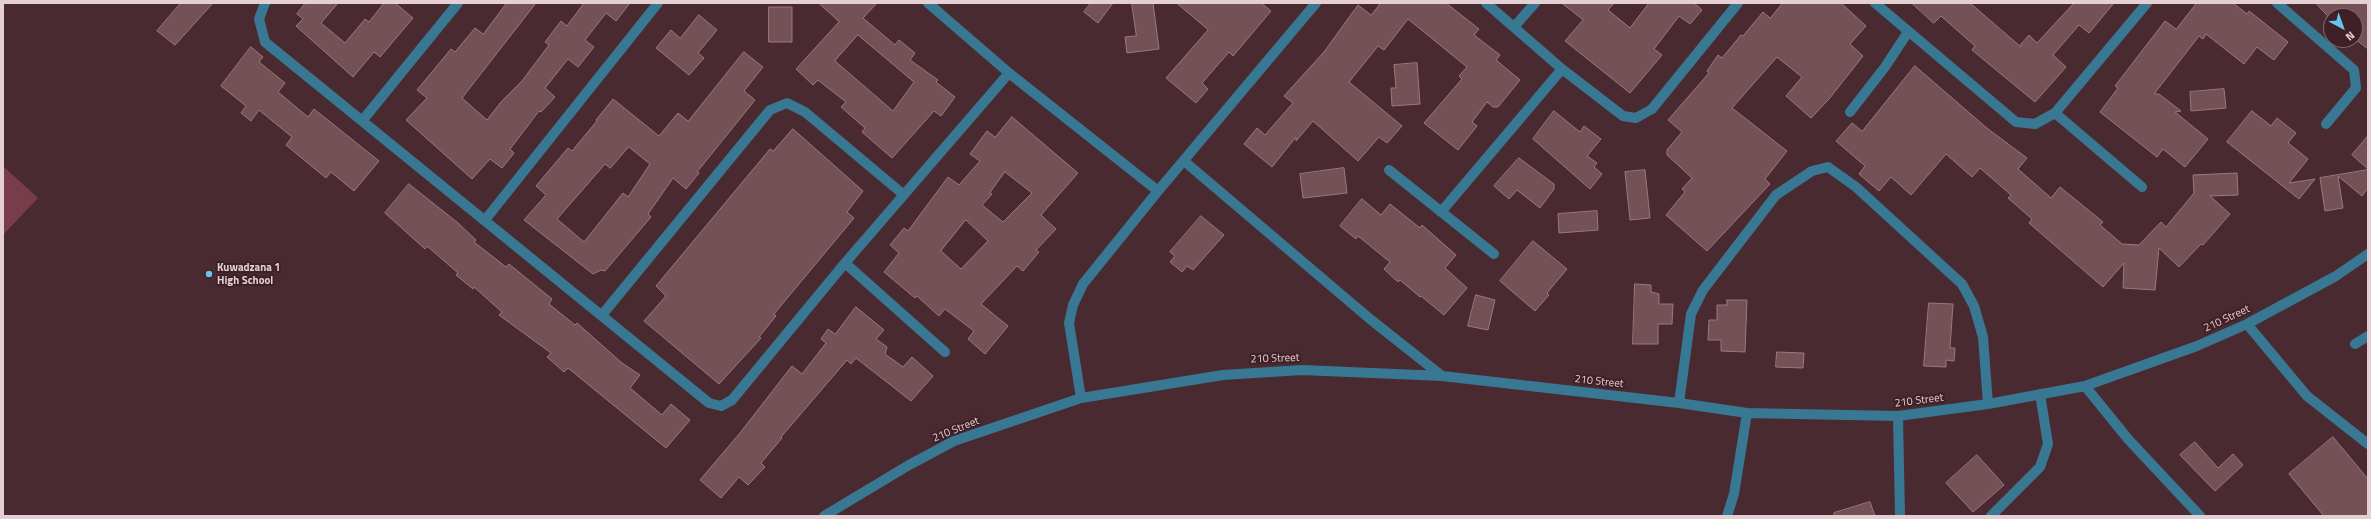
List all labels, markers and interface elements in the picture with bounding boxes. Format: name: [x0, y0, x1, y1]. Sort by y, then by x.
north arrow: [2323, 8, 2363, 48]
text: N: [2342, 28, 2358, 45]
place label: Kuwadzana 1 High School: [217, 261, 280, 287]
marker: Kuwadzana 1 High School: [204, 269, 214, 279]
street label: 210 Street: [2202, 303, 2252, 335]
street label: 210 Street: [1250, 352, 1300, 366]
street label: 210 Street: [1574, 373, 1624, 391]
street label: 210 Street: [1894, 391, 1944, 411]
street label: 210 Street: [931, 415, 981, 445]

